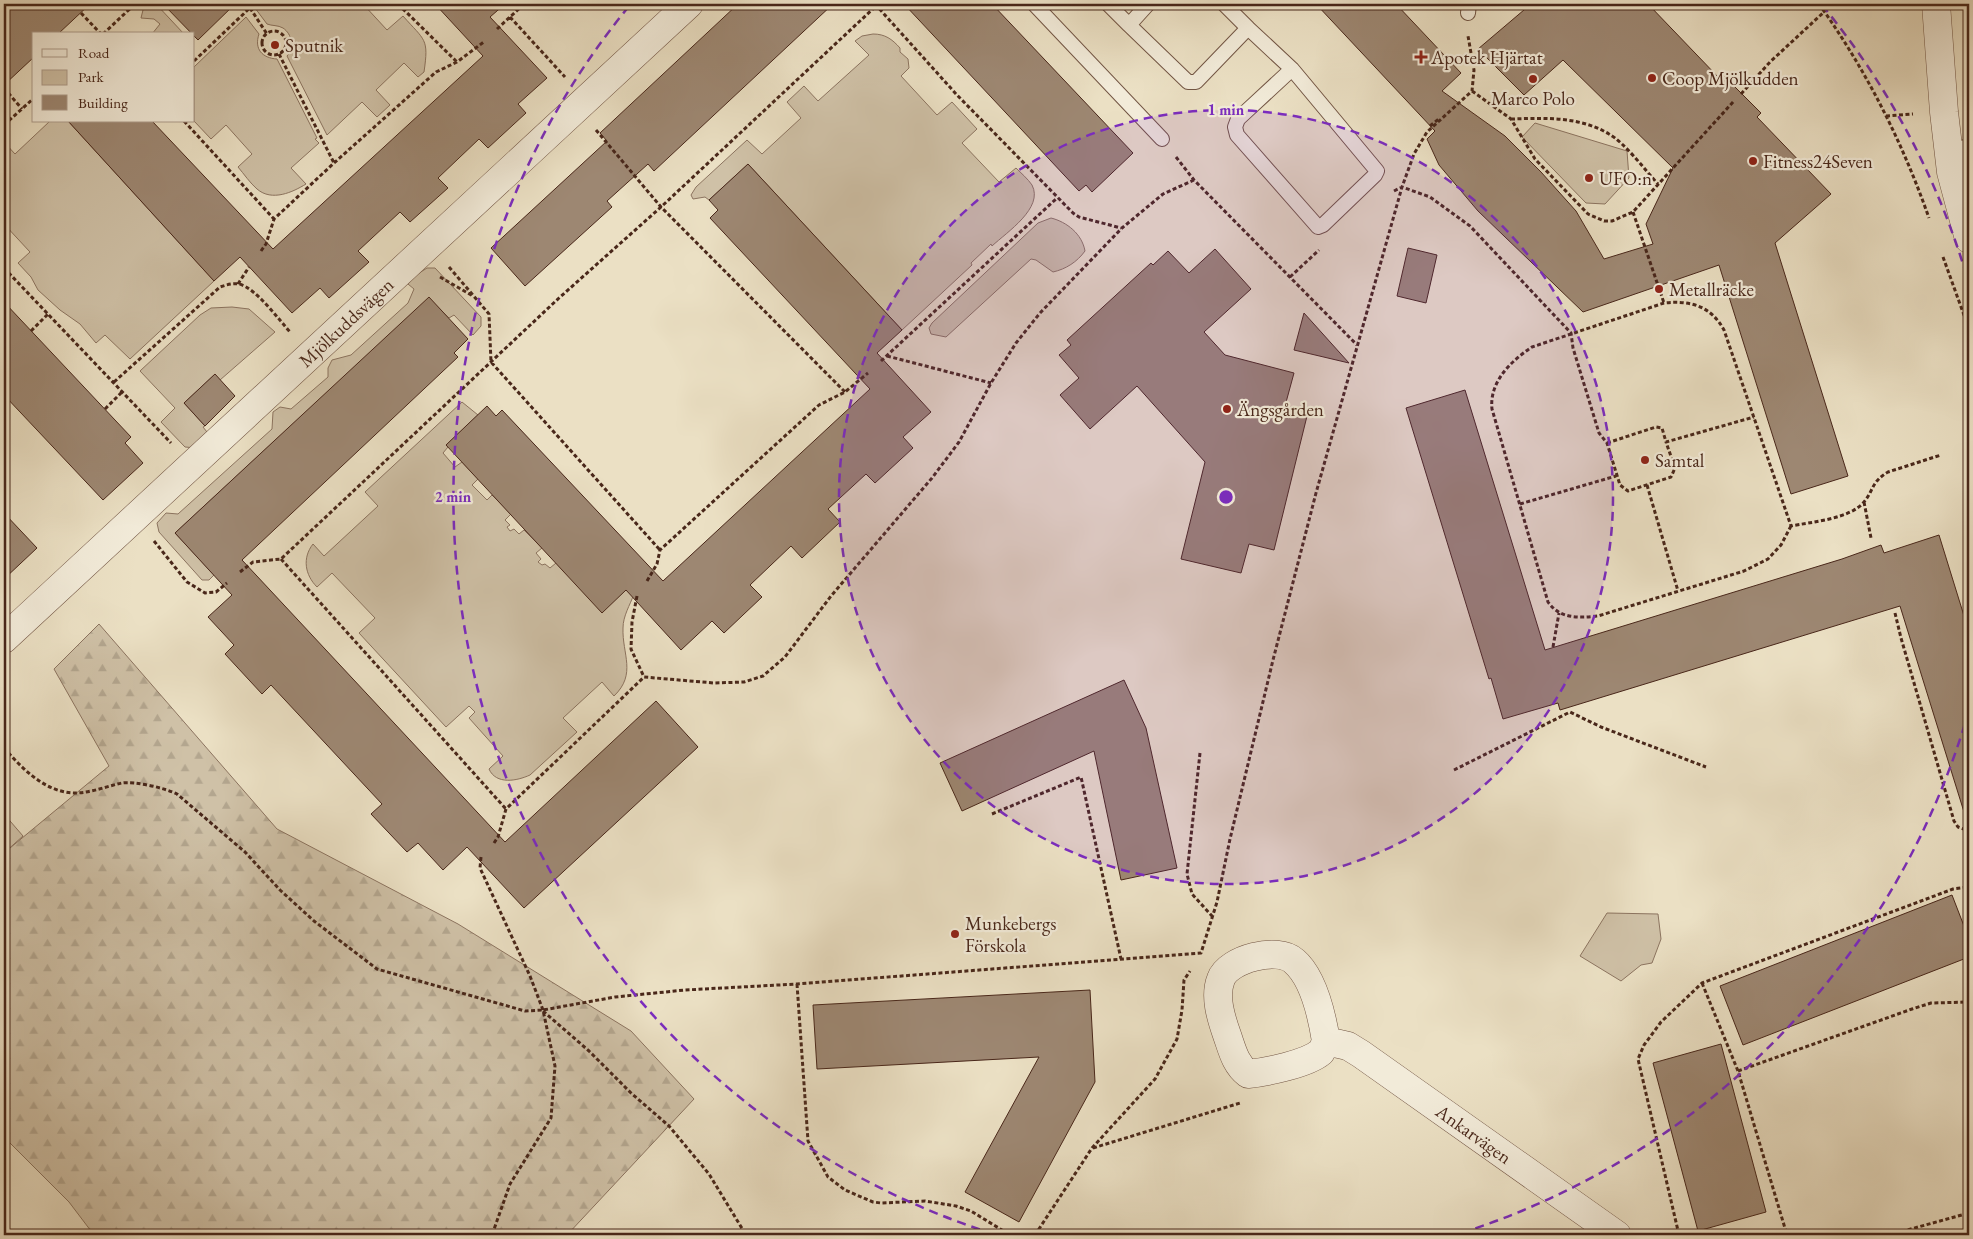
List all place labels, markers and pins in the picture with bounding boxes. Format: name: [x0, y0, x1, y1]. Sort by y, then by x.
place label: Sputnik: [285, 33, 344, 58]
marker: Sputnik: [269, 39, 281, 51]
place label: Apotek Hjärtat: [1430, 45, 1543, 70]
marker: Apotek Hjärtat: [1415, 51, 1427, 63]
place label: Coop Mjölkudden: [1662, 66, 1799, 91]
marker: Coop Mjölkudden: [1646, 72, 1658, 84]
marker: Marco Polo: [1527, 73, 1539, 85]
place label: Marco Polo: [1491, 86, 1575, 111]
place label: Fitness24Seven: [1763, 149, 1873, 174]
marker: Fitness24Seven: [1747, 155, 1759, 167]
place label: UFO:n: [1599, 166, 1652, 191]
marker: UFO:n: [1583, 172, 1595, 184]
place label: Metallräcke: [1669, 277, 1754, 302]
marker: Metallräcke: [1653, 283, 1665, 295]
place label: Ängsgården: [1236, 397, 1324, 422]
marker: Ängsgården: [1221, 403, 1233, 415]
place label: Samtal: [1655, 448, 1705, 473]
marker: Samtal: [1639, 454, 1651, 466]
centre of rings: [1217, 488, 1235, 506]
place label: Munkebergs Förskola: [965, 911, 1056, 958]
marker: Munkebergs Förskola: [949, 928, 961, 940]

